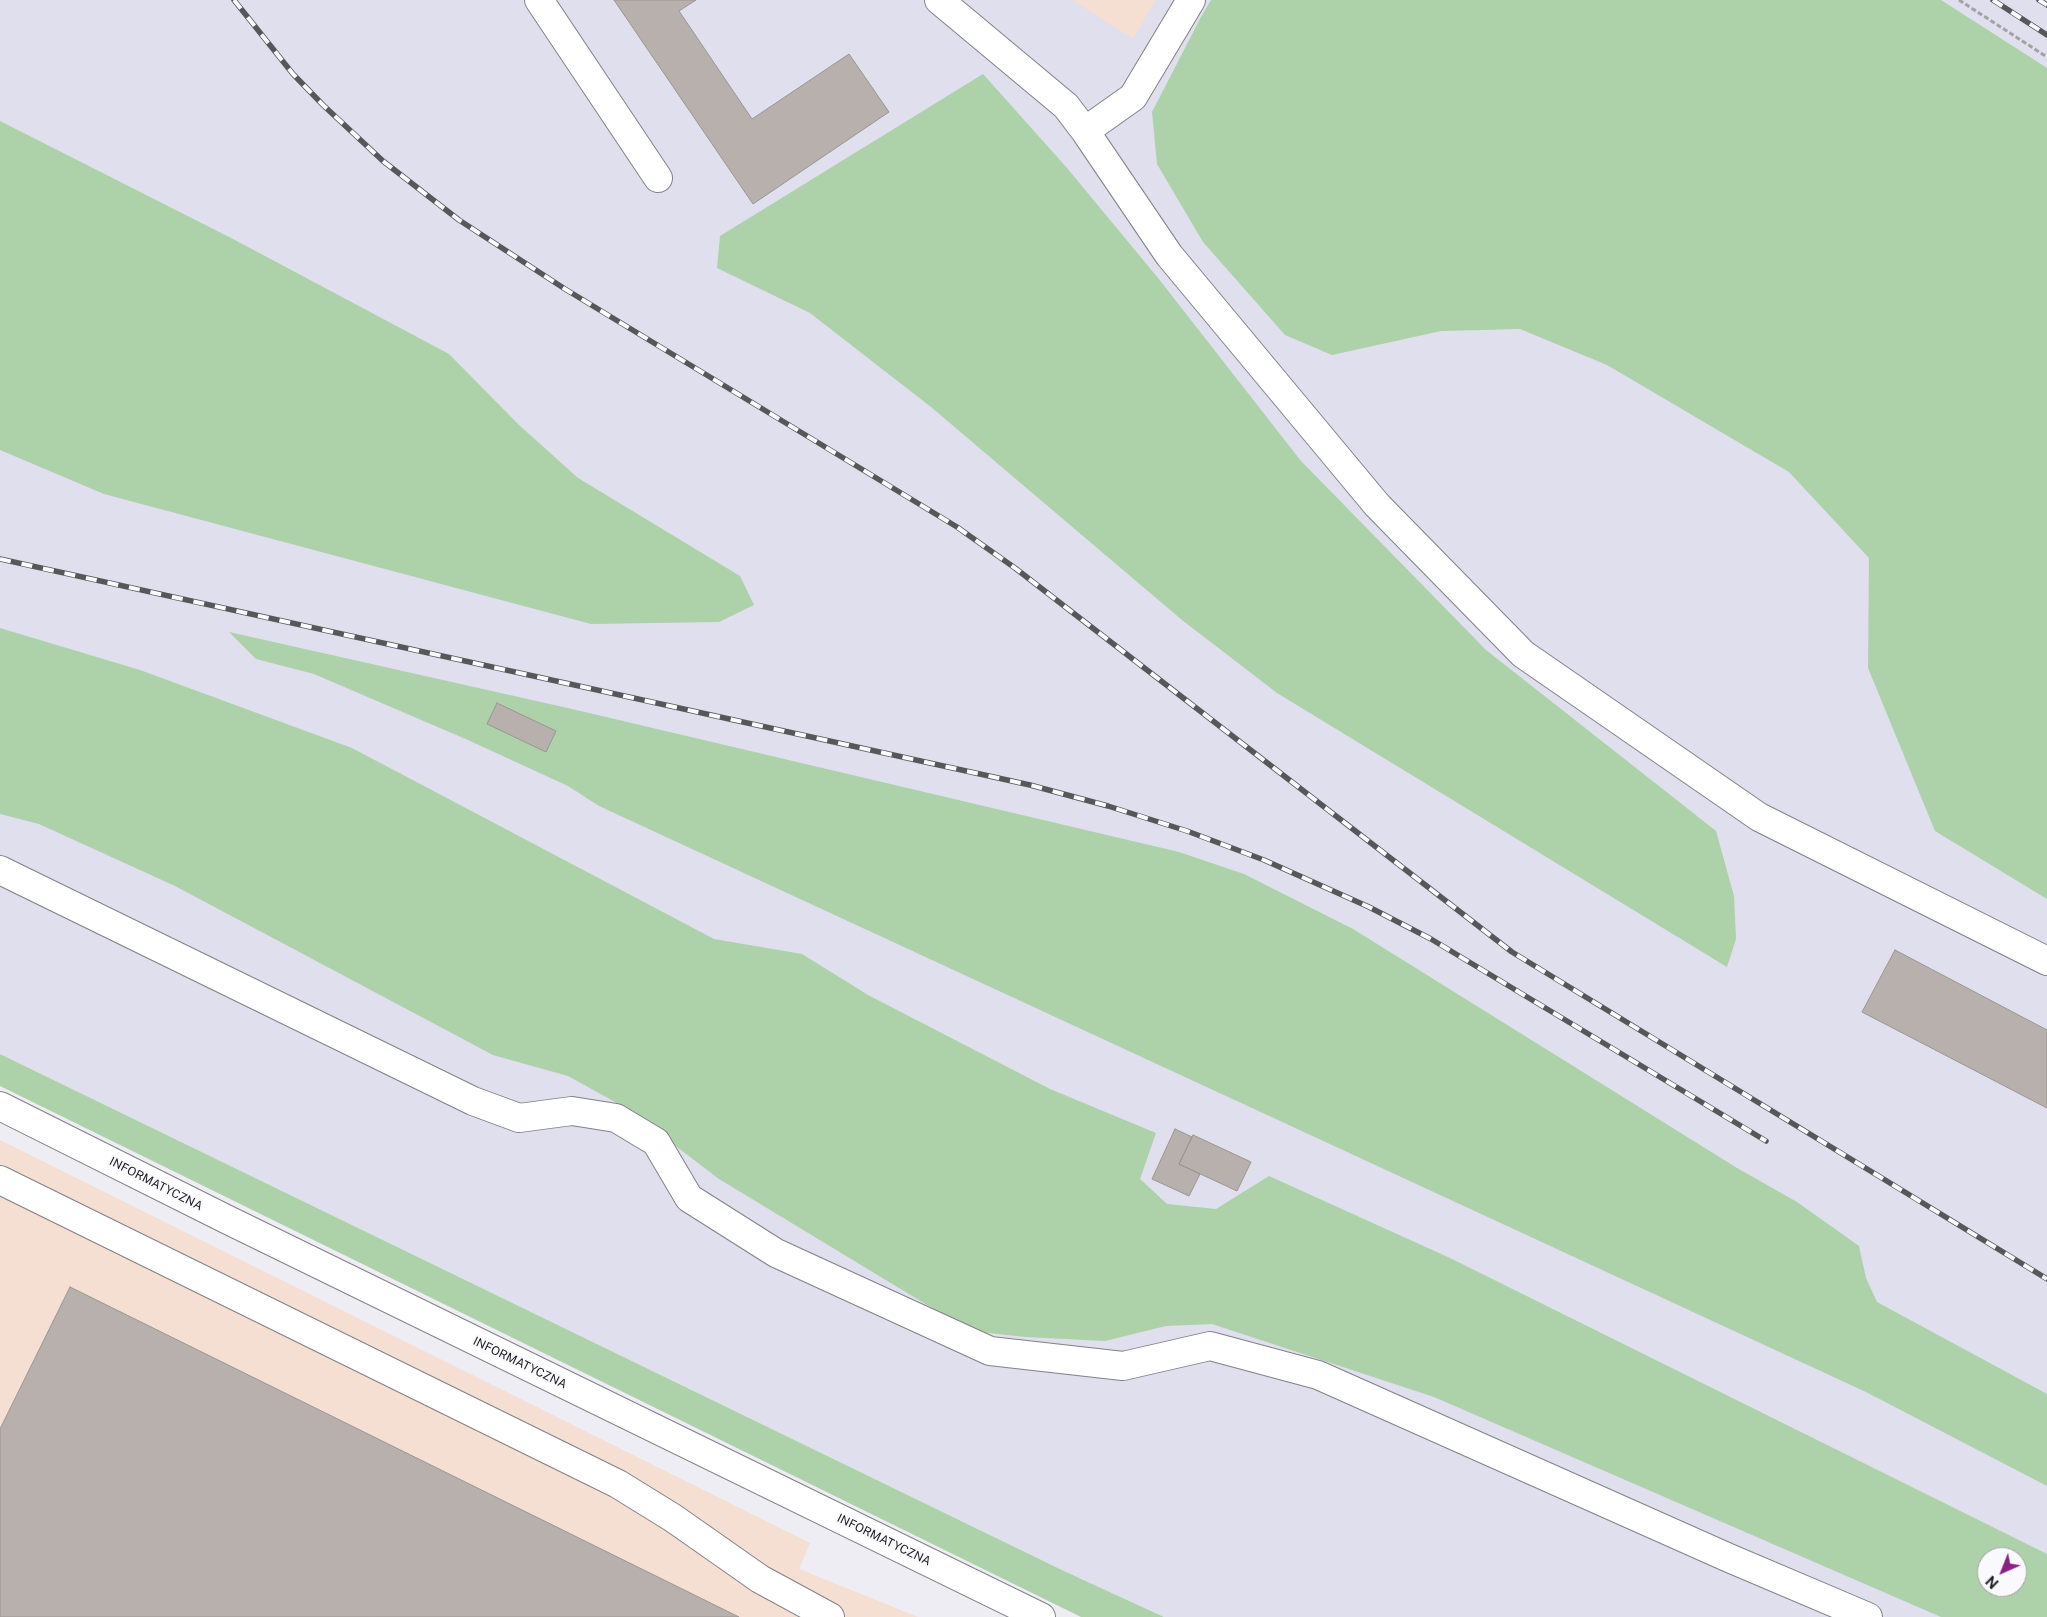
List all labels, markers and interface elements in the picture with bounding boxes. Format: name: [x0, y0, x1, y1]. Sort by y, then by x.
street label: INFORMATYCZNA: [107, 1154, 205, 1214]
street label: INFORMATYCZNA: [471, 1334, 569, 1392]
street label: INFORMATYCZNA: [835, 1511, 933, 1569]
north arrow: [1977, 1547, 2027, 1597]
text: N: [1983, 1573, 2002, 1592]

